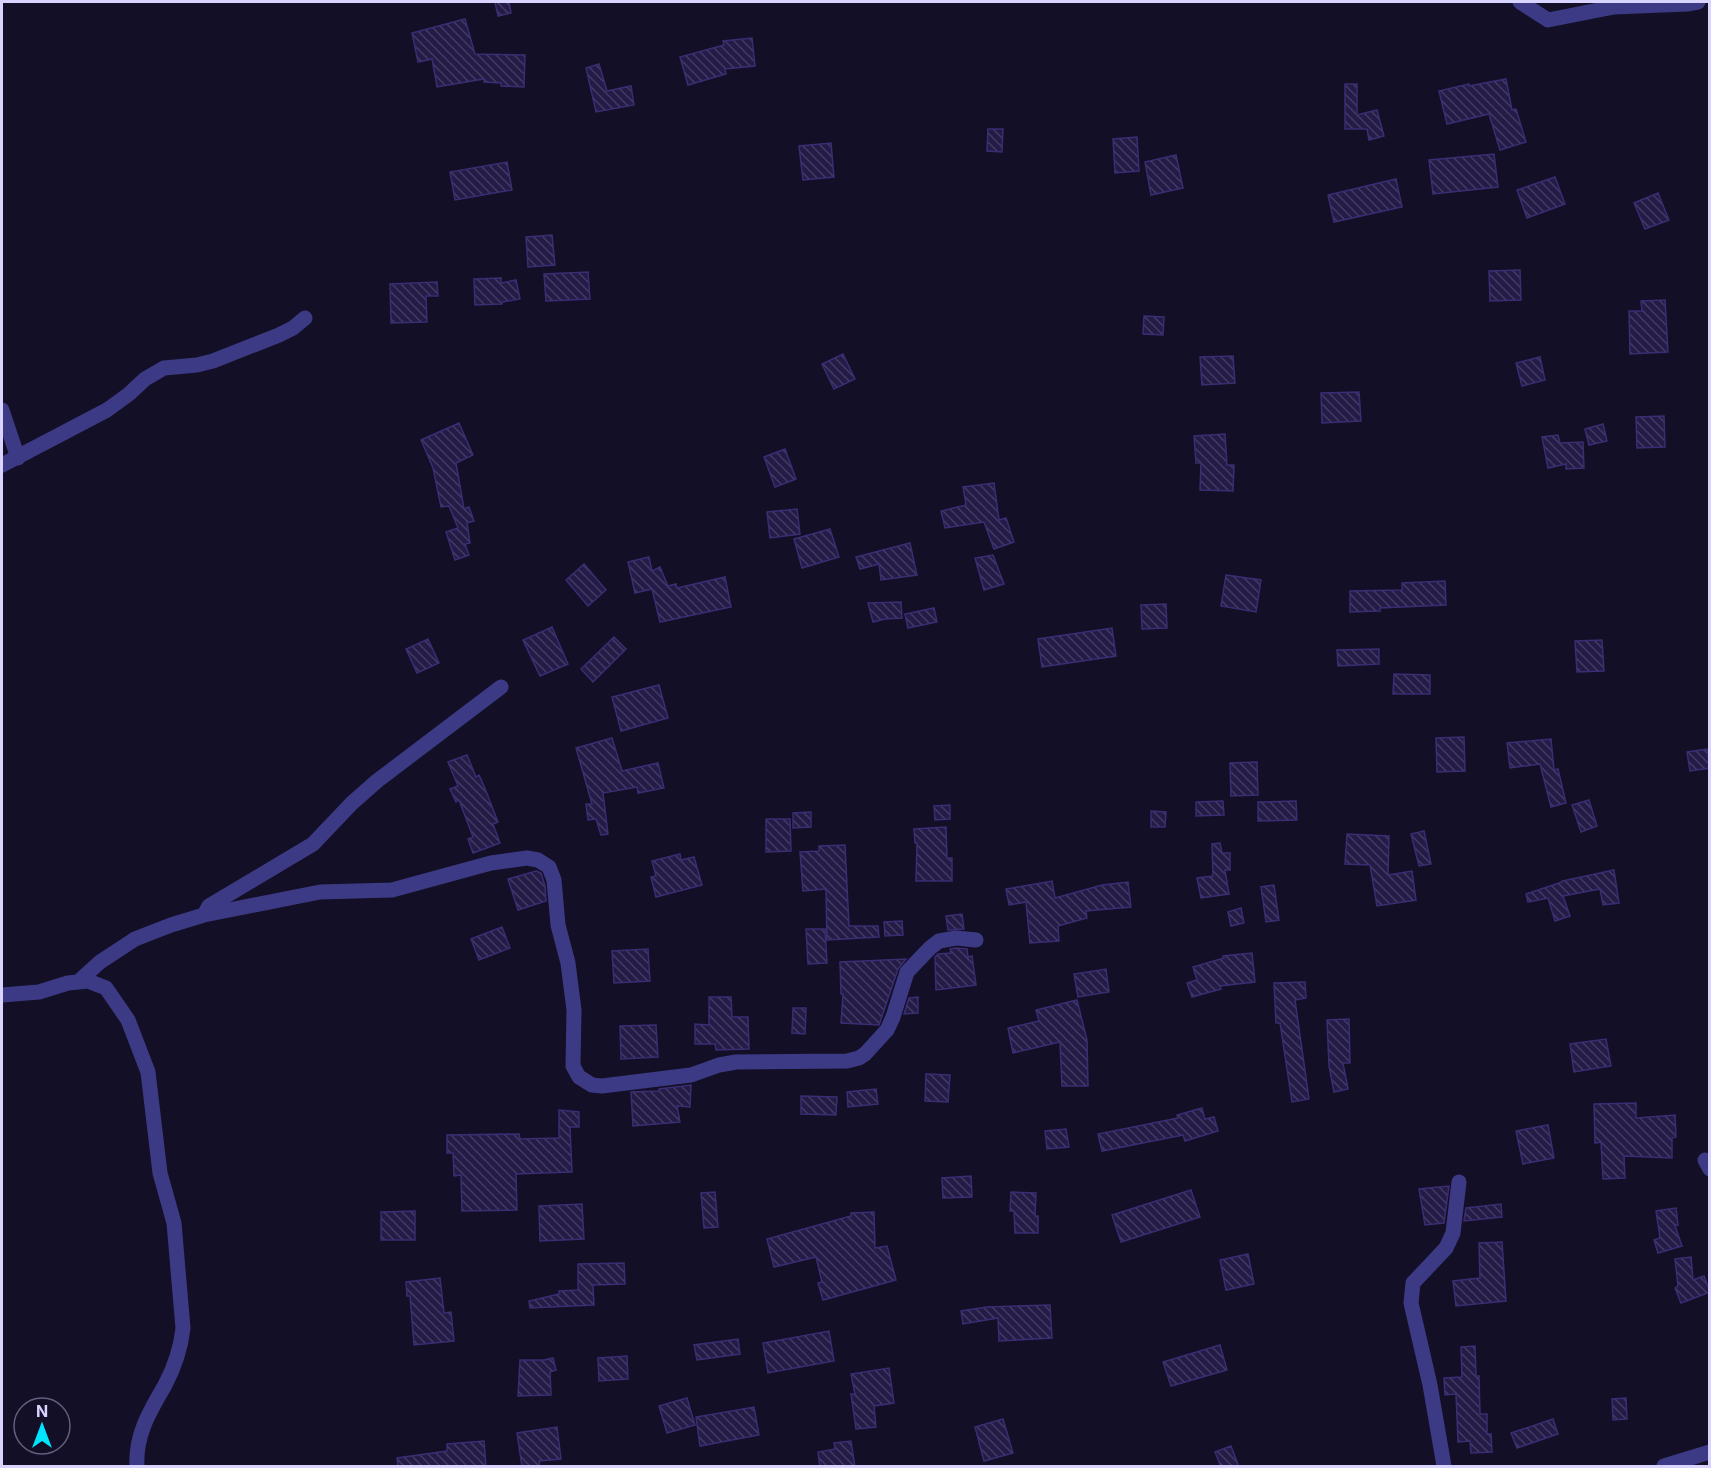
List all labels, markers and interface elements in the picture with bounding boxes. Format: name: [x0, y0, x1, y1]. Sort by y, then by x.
north arrow: [12, 1396, 72, 1456]
text: N: [36, 1401, 48, 1421]

